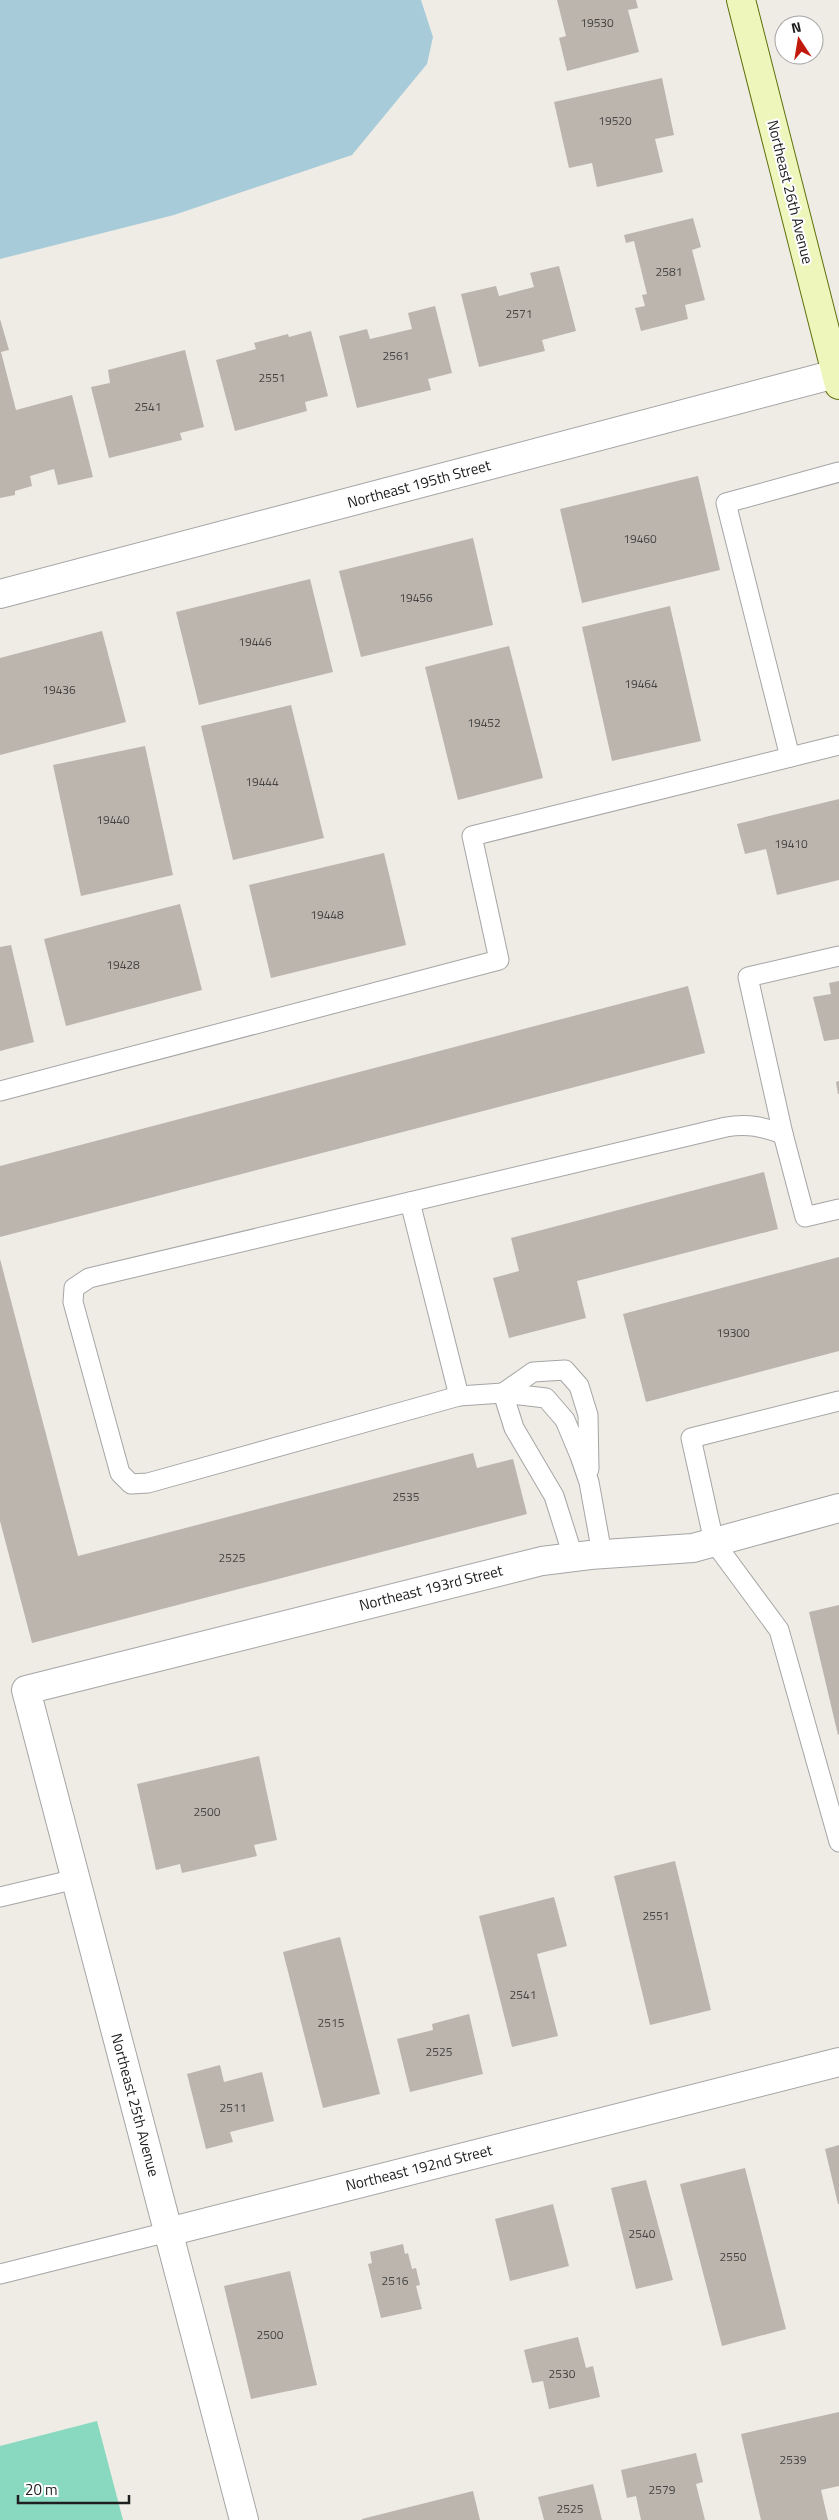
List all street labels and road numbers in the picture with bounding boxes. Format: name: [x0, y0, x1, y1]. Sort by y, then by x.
street label: Northeast 26th Avenue: [761, 118, 819, 266]
street label: Northeast 195th Street: [345, 453, 494, 514]
street label: Northeast 193rd Street: [357, 1558, 506, 1616]
street label: Northeast 25th Avenue: [105, 2031, 166, 2179]
street label: Northeast 192nd Street: [343, 2138, 495, 2197]

